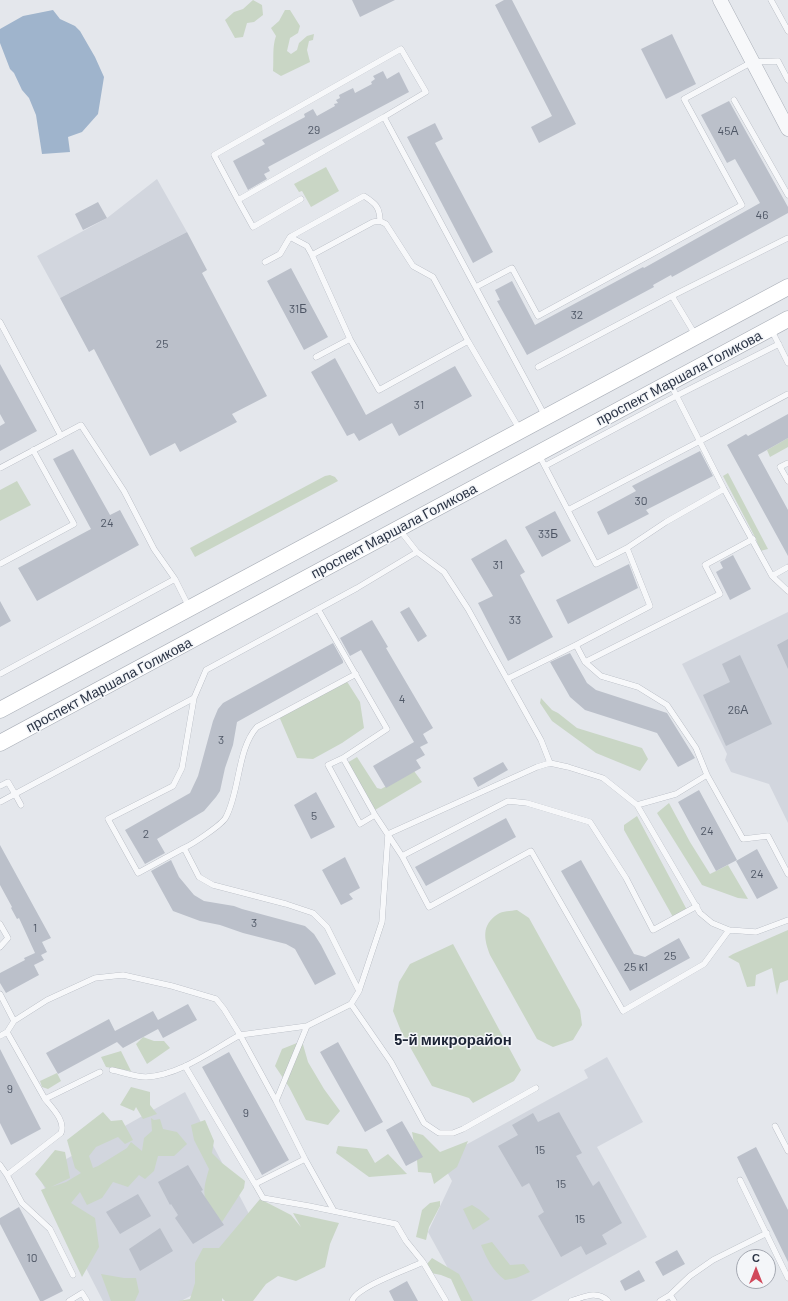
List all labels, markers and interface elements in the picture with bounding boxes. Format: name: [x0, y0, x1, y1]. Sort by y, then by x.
house number: 29: [308, 123, 320, 137]
house number: 45А: [718, 124, 738, 138]
house number: 46: [756, 208, 768, 222]
house number: 31Б: [289, 302, 307, 316]
house number: 32: [571, 308, 583, 322]
street label: проспект Маршала Голикова: [593, 327, 765, 429]
house number: 25: [156, 337, 168, 351]
house number: 31: [414, 398, 424, 412]
street label: проспект Маршала Голикова: [308, 480, 480, 582]
house number: 30: [635, 494, 647, 508]
house number: 24: [100, 516, 114, 530]
house number: 33Б: [538, 527, 558, 541]
house number: 31: [493, 558, 503, 572]
house number: 33: [509, 613, 521, 627]
street label: проспект Маршала Голикова: [23, 634, 195, 736]
house number: 4: [399, 692, 405, 706]
house number: 26А: [728, 703, 748, 717]
house number: 3: [218, 733, 224, 747]
house number: 5: [311, 809, 317, 823]
house number: 24: [700, 824, 714, 838]
house number: 2: [143, 827, 149, 841]
house number: 24: [750, 867, 764, 881]
house number: 3: [251, 916, 257, 930]
house number: 1: [33, 921, 37, 935]
house number: 25: [664, 949, 676, 963]
house number: 25 к1: [624, 960, 648, 974]
district label: 5-й микрорайон: [394, 1031, 512, 1049]
house number: 9: [7, 1082, 13, 1096]
house number: 9: [243, 1106, 249, 1120]
house number: 15: [535, 1143, 545, 1157]
house number: 15: [556, 1177, 566, 1191]
house number: 15: [575, 1212, 585, 1226]
north arrow: [736, 1249, 776, 1289]
house number: 10: [27, 1251, 37, 1265]
text: С: [752, 1251, 760, 1264]

